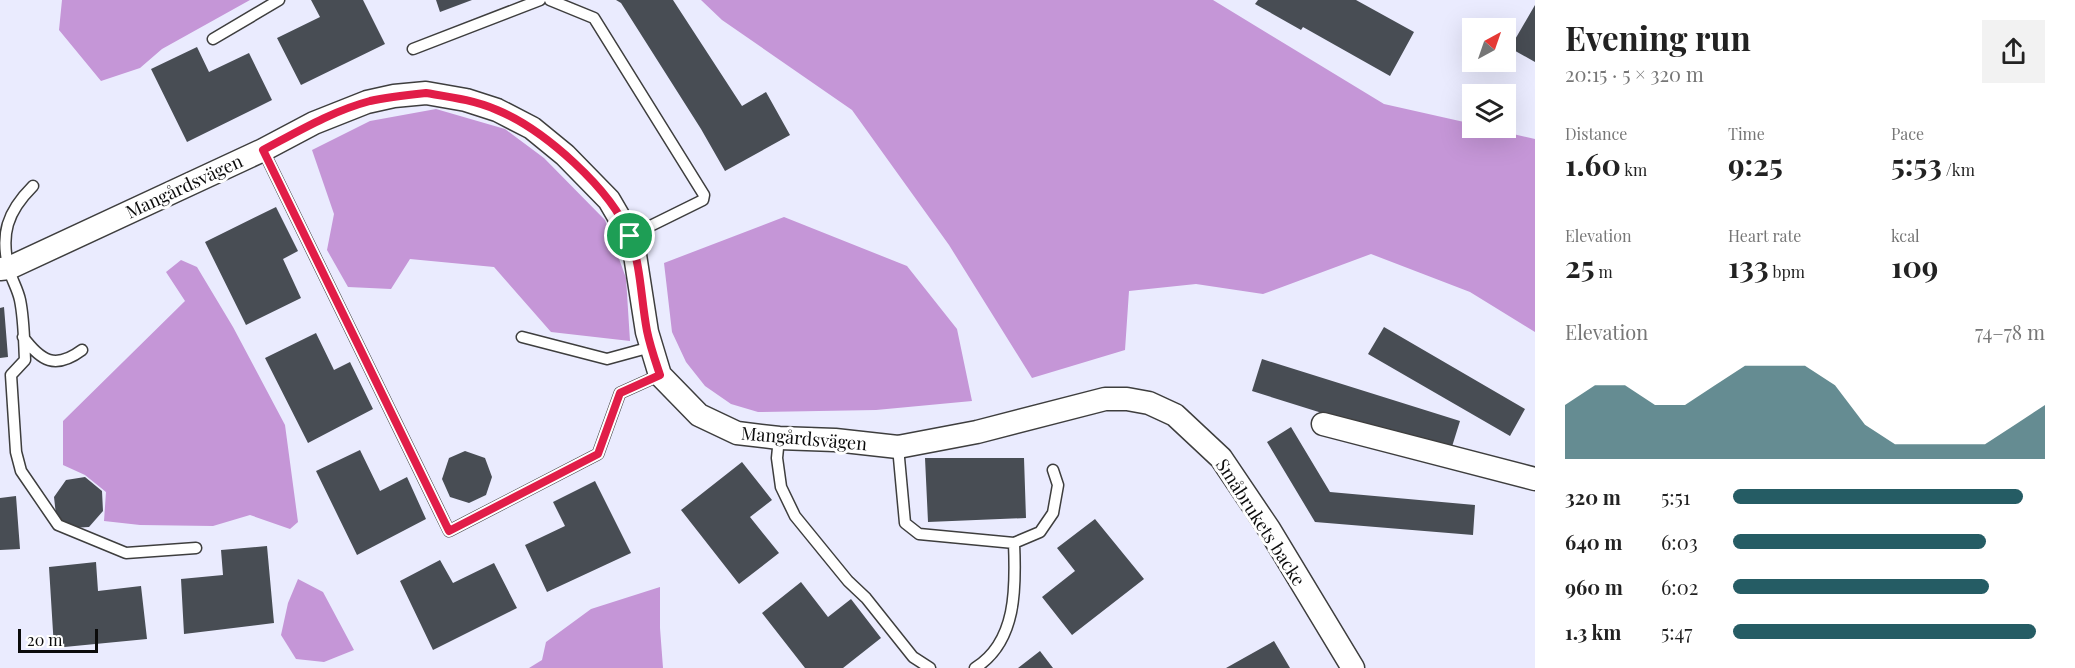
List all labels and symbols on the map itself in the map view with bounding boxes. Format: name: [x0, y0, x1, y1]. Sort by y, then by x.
north arrow: [1462, 18, 1516, 72]
street label: Mangårdsvägen: [122, 148, 247, 224]
pin: [604, 210, 655, 261]
street label: Mangårdsvägen: [740, 421, 868, 455]
street label: Småbrukets backe: [1211, 454, 1311, 590]
scale bar: [18, 626, 98, 654]

